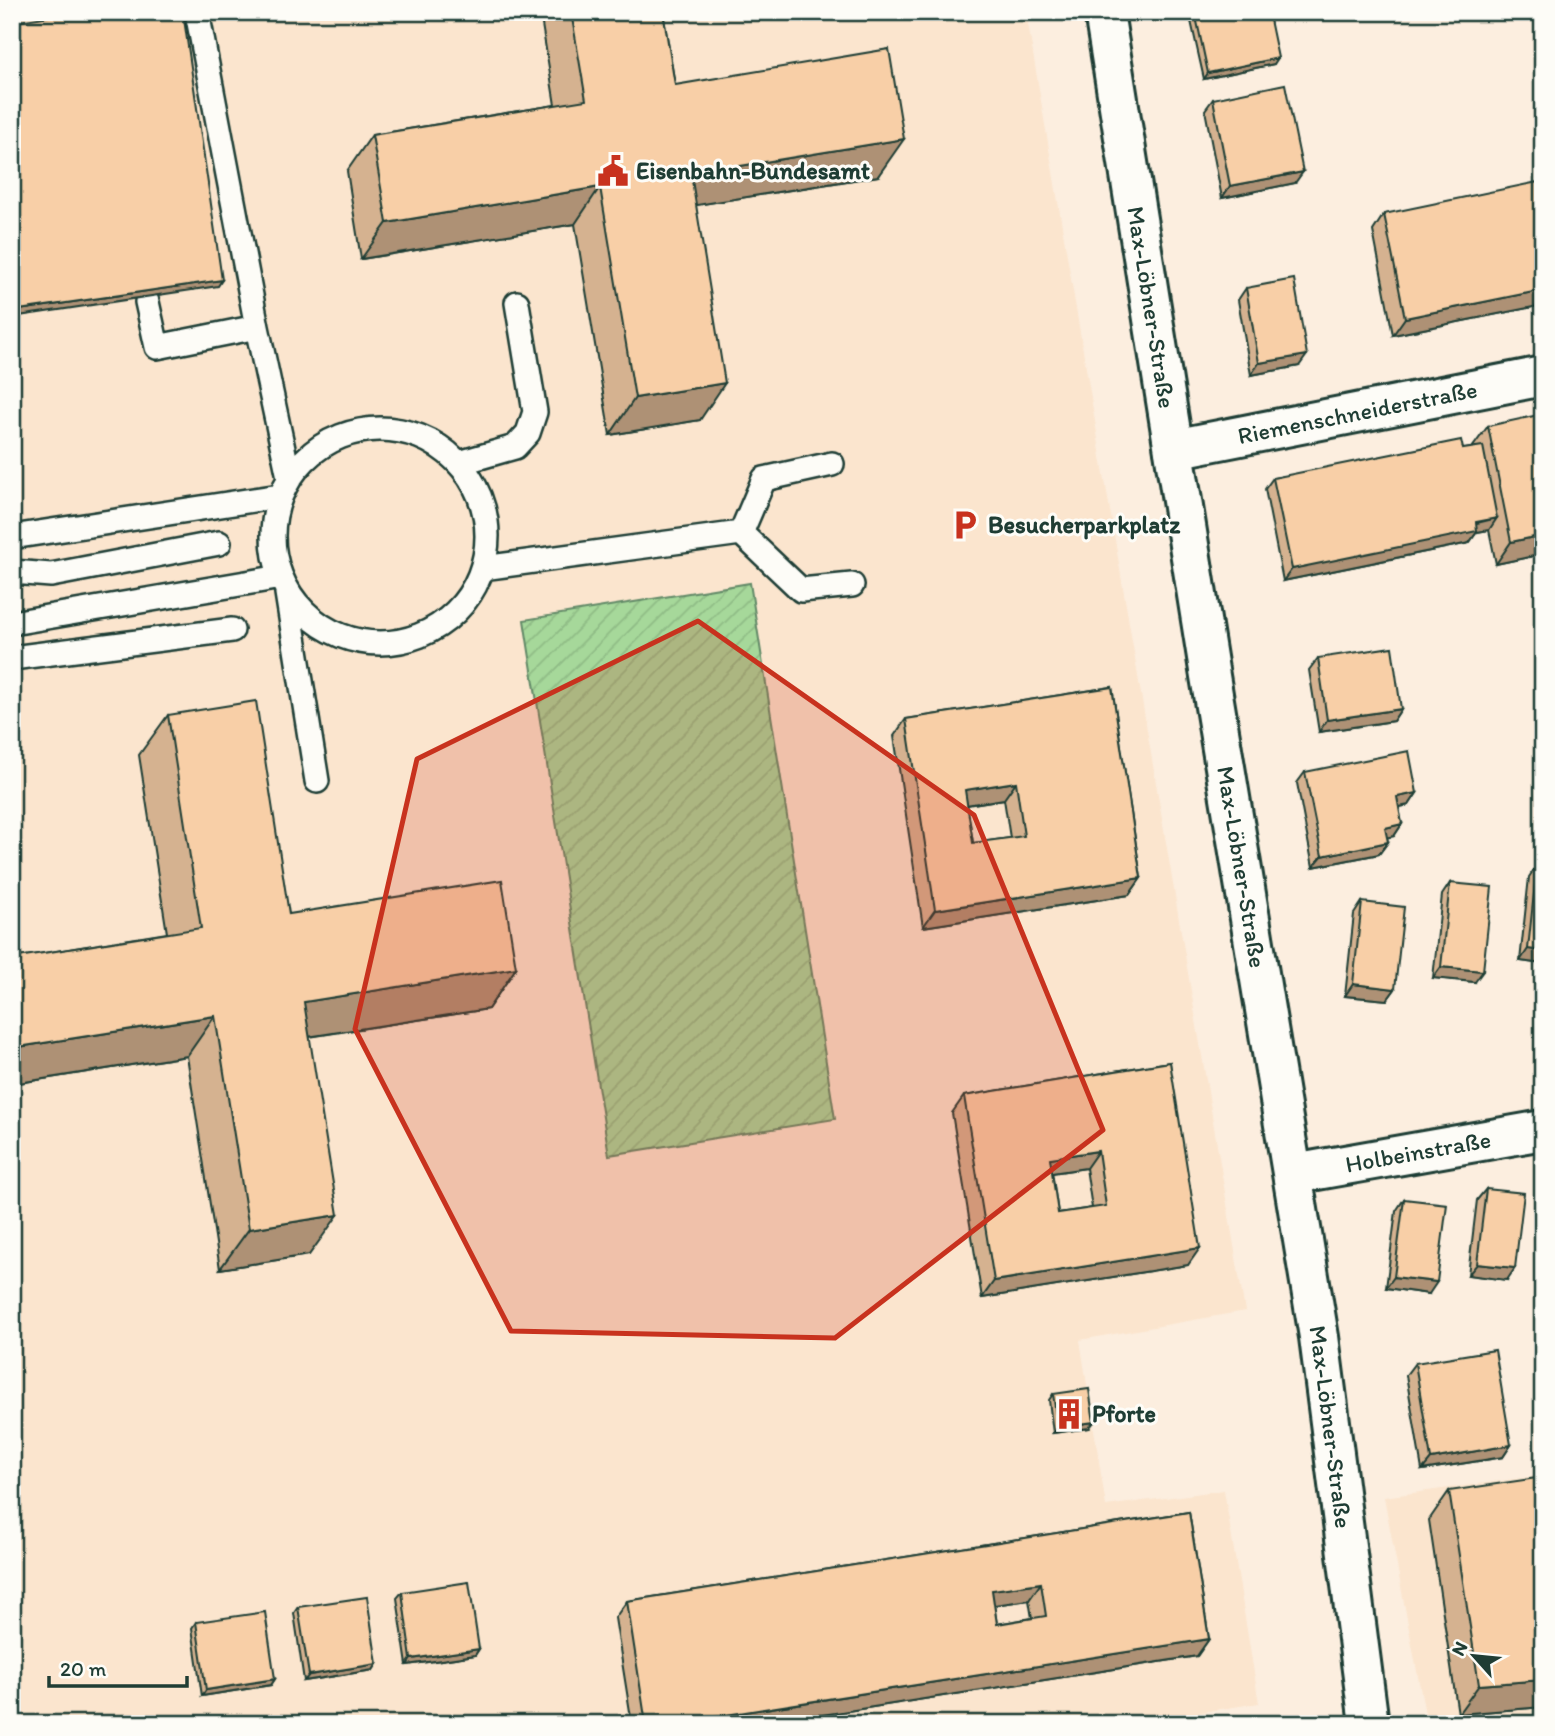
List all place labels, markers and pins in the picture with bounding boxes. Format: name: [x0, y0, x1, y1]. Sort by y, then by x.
public building icon: Eisenbahn-Bundesamt: [596, 154, 630, 188]
place label: Eisenbahn-Bundesamt: [636, 156, 870, 185]
parking icon: Besucherparkplatz: [948, 508, 982, 542]
place label: Besucherparkplatz: [988, 510, 1181, 540]
building icon: Pforte: [1052, 1397, 1086, 1431]
place label: Pforte: [1092, 1399, 1156, 1428]

